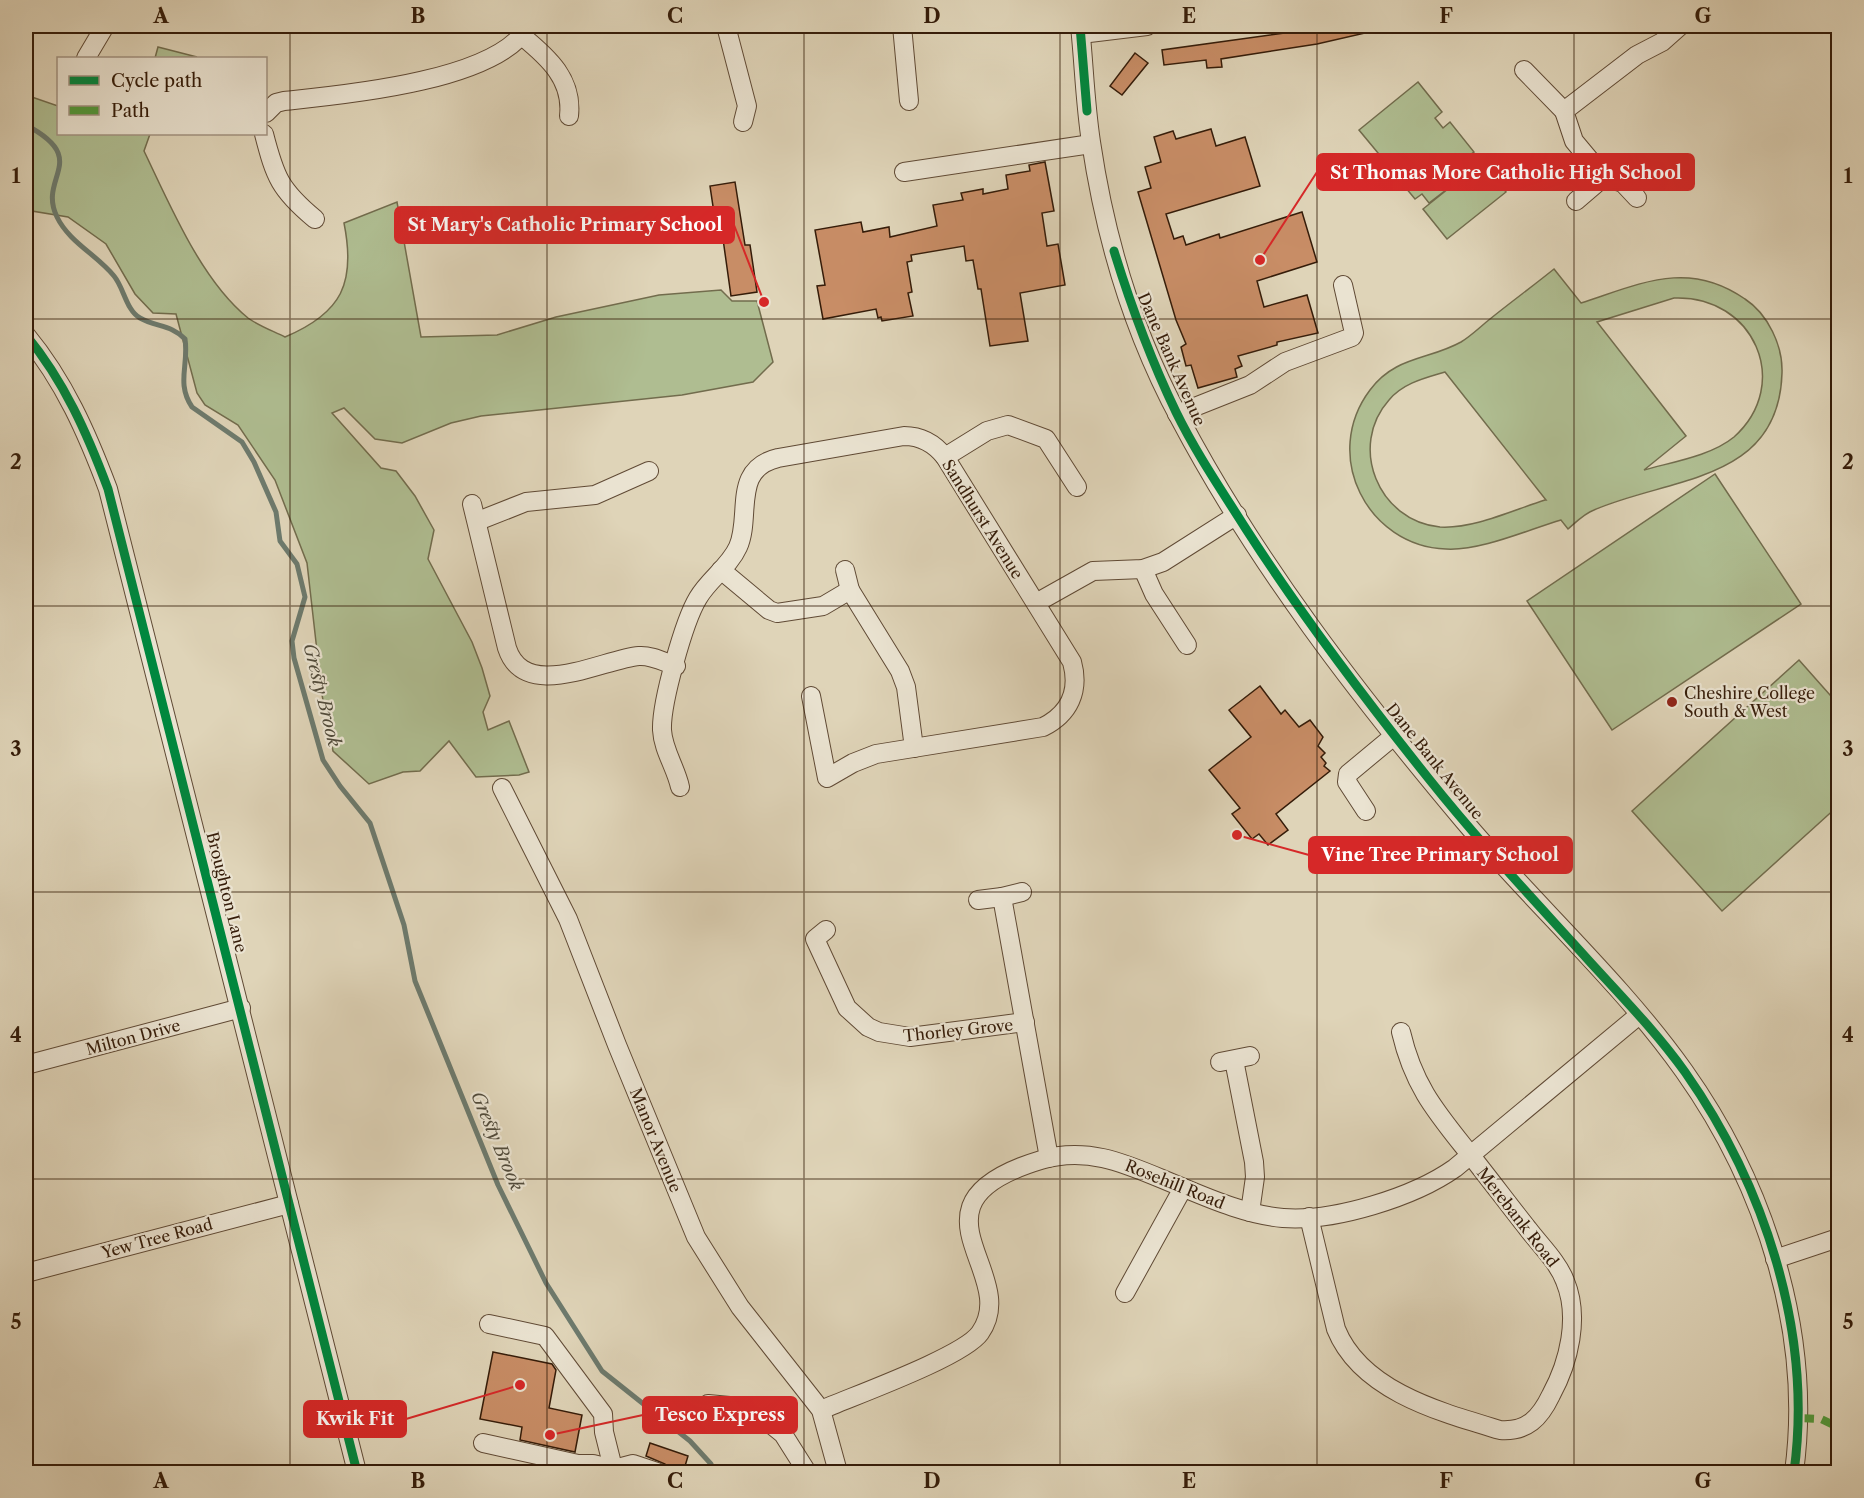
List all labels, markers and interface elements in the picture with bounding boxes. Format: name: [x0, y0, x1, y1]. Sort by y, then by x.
text: A: [152, 4, 169, 28]
text: B: [411, 4, 426, 28]
text: C: [667, 4, 683, 28]
text: D: [923, 4, 941, 28]
text: E: [1182, 4, 1196, 28]
text: F: [1439, 4, 1453, 28]
text: G: [1695, 4, 1712, 28]
legend: [57, 57, 267, 135]
text: Cycle path: [111, 70, 202, 92]
text: Path: [111, 100, 150, 122]
callout: St Thomas More Catholic High School: [1317, 154, 1694, 190]
text: St Thomas More Catholic High School: [1330, 162, 1682, 184]
text: 1: [12, 164, 21, 188]
text: 1: [1844, 164, 1853, 188]
callout: St Mary's Catholic Primary School: [395, 207, 734, 243]
text: St Mary's Catholic Primary School: [407, 214, 723, 236]
street label: Dane Bank Avenue: [1134, 289, 1210, 429]
text: 2: [10, 450, 22, 474]
text: 2: [1842, 450, 1854, 474]
street label: Sandhurst Avenue: [938, 455, 1028, 583]
water label: Gresty Brook: [299, 641, 346, 750]
place label: Cheshire College South & West: [1684, 683, 1815, 721]
marker: Cheshire College South & West: [1665, 695, 1679, 709]
street label: Dane Bank Avenue: [1382, 699, 1488, 823]
text: 3: [10, 737, 22, 761]
text: 3: [1842, 737, 1854, 761]
street label: Broughton Lane: [202, 830, 252, 954]
callout: Vine Tree Primary School: [1309, 837, 1572, 873]
text: Vine Tree Primary School: [1320, 844, 1559, 866]
street label: Thorley Grove: [902, 1014, 1014, 1046]
street label: Milton Drive: [84, 1015, 183, 1059]
text: 4: [10, 1023, 22, 1047]
text: 4: [1842, 1023, 1854, 1047]
street label: Manor Avenue: [626, 1085, 686, 1195]
water label: Gresty Brook: [466, 1088, 528, 1195]
street label: Rosehill Road: [1122, 1155, 1228, 1213]
street label: Merebank Road: [1473, 1163, 1563, 1271]
street label: Yew Tree Road: [98, 1214, 215, 1263]
text: 5: [10, 1310, 22, 1334]
text: 5: [1842, 1310, 1854, 1334]
callout: Tesco Express: [643, 1397, 797, 1433]
callout: Kwik Fit: [304, 1401, 406, 1437]
text: Tesco Express: [655, 1404, 785, 1426]
text: Kwik Fit: [316, 1408, 395, 1430]
text: A: [152, 1469, 169, 1493]
text: B: [411, 1469, 426, 1493]
text: C: [667, 1469, 683, 1493]
text: D: [923, 1469, 941, 1493]
text: E: [1182, 1469, 1196, 1493]
text: F: [1439, 1469, 1453, 1493]
text: G: [1695, 1469, 1712, 1493]

